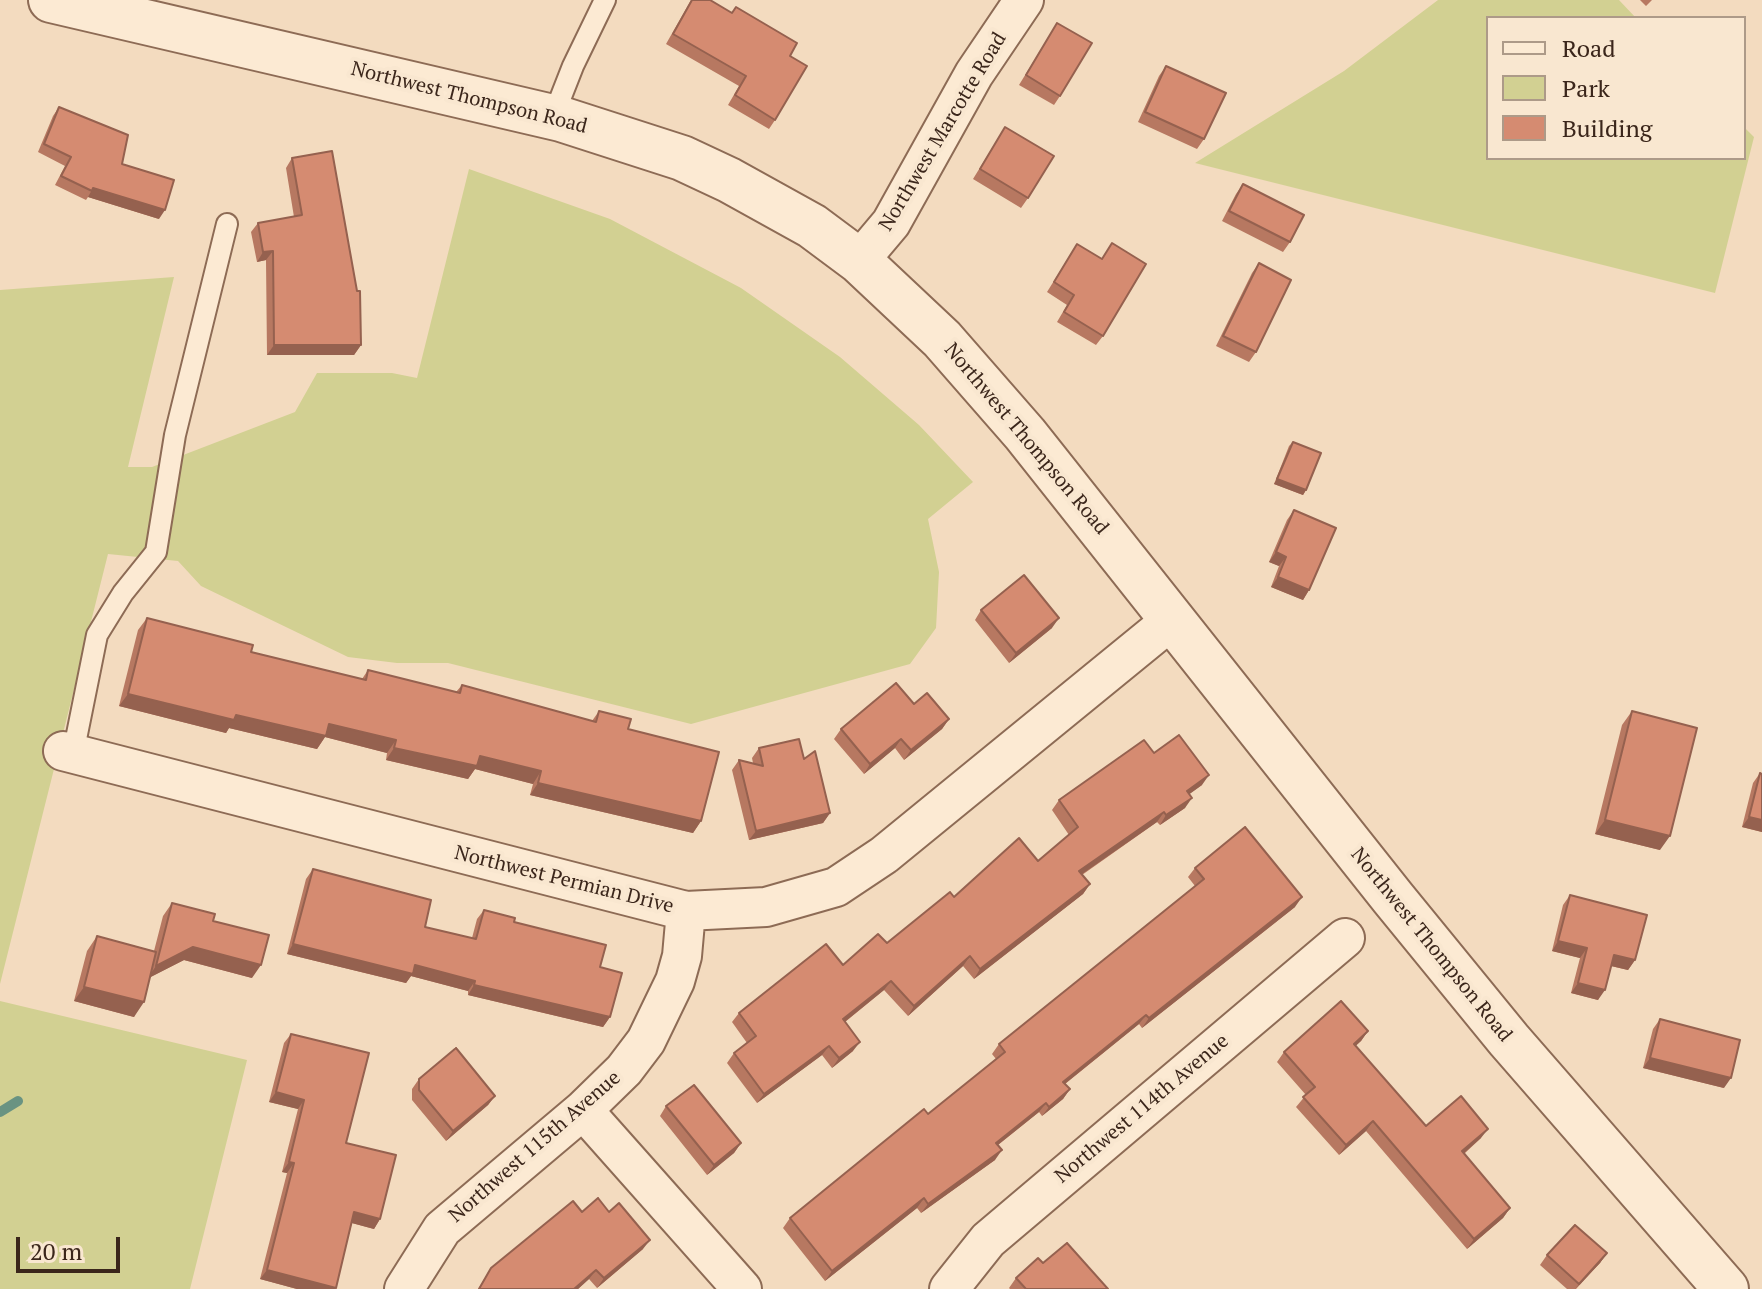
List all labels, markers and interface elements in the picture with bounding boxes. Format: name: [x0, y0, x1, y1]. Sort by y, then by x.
legend: [1486, 16, 1746, 160]
street label: Northwest Marcotte Road: [874, 28, 1012, 236]
text: Road: [1562, 32, 1616, 64]
street label: Northwest Thompson Road: [348, 57, 590, 139]
text: Park: [1562, 72, 1610, 104]
text: Building: [1562, 112, 1652, 144]
street label: Northwest Thompson Road: [939, 338, 1113, 540]
street label: Northwest Permian Drive: [452, 841, 676, 919]
street label: Northwest Thompson Road: [1345, 843, 1517, 1047]
street label: Northwest 114th Avenue: [1050, 1029, 1234, 1189]
street label: Northwest 115th Avenue: [444, 1066, 626, 1228]
scale bar: [20, 1221, 124, 1271]
text: 20 m: [30, 1235, 82, 1267]

